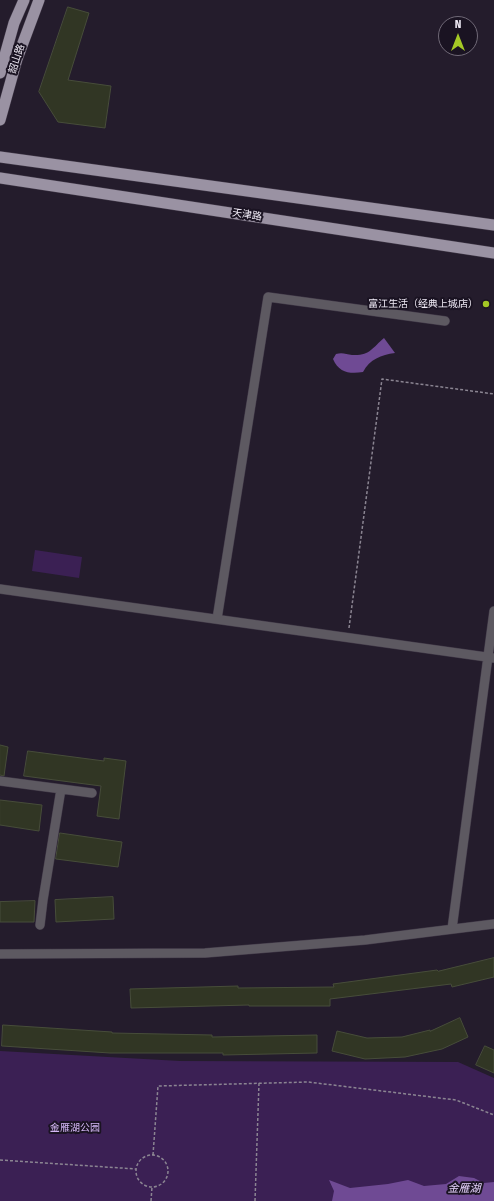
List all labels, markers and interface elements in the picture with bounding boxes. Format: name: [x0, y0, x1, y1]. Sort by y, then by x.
north arrow: [438, 16, 478, 56]
text: N: [455, 18, 461, 31]
street label: 韶山路: [7, 43, 27, 75]
street label: 天津路: [231, 207, 263, 223]
place label: 富江生活（经典上城店）: [368, 298, 478, 310]
marker: 富江生活（经典上城店）: [481, 299, 491, 309]
park label: 金雁湖公园: [50, 1122, 100, 1134]
water label: 金雁湖: [448, 1182, 480, 1196]

